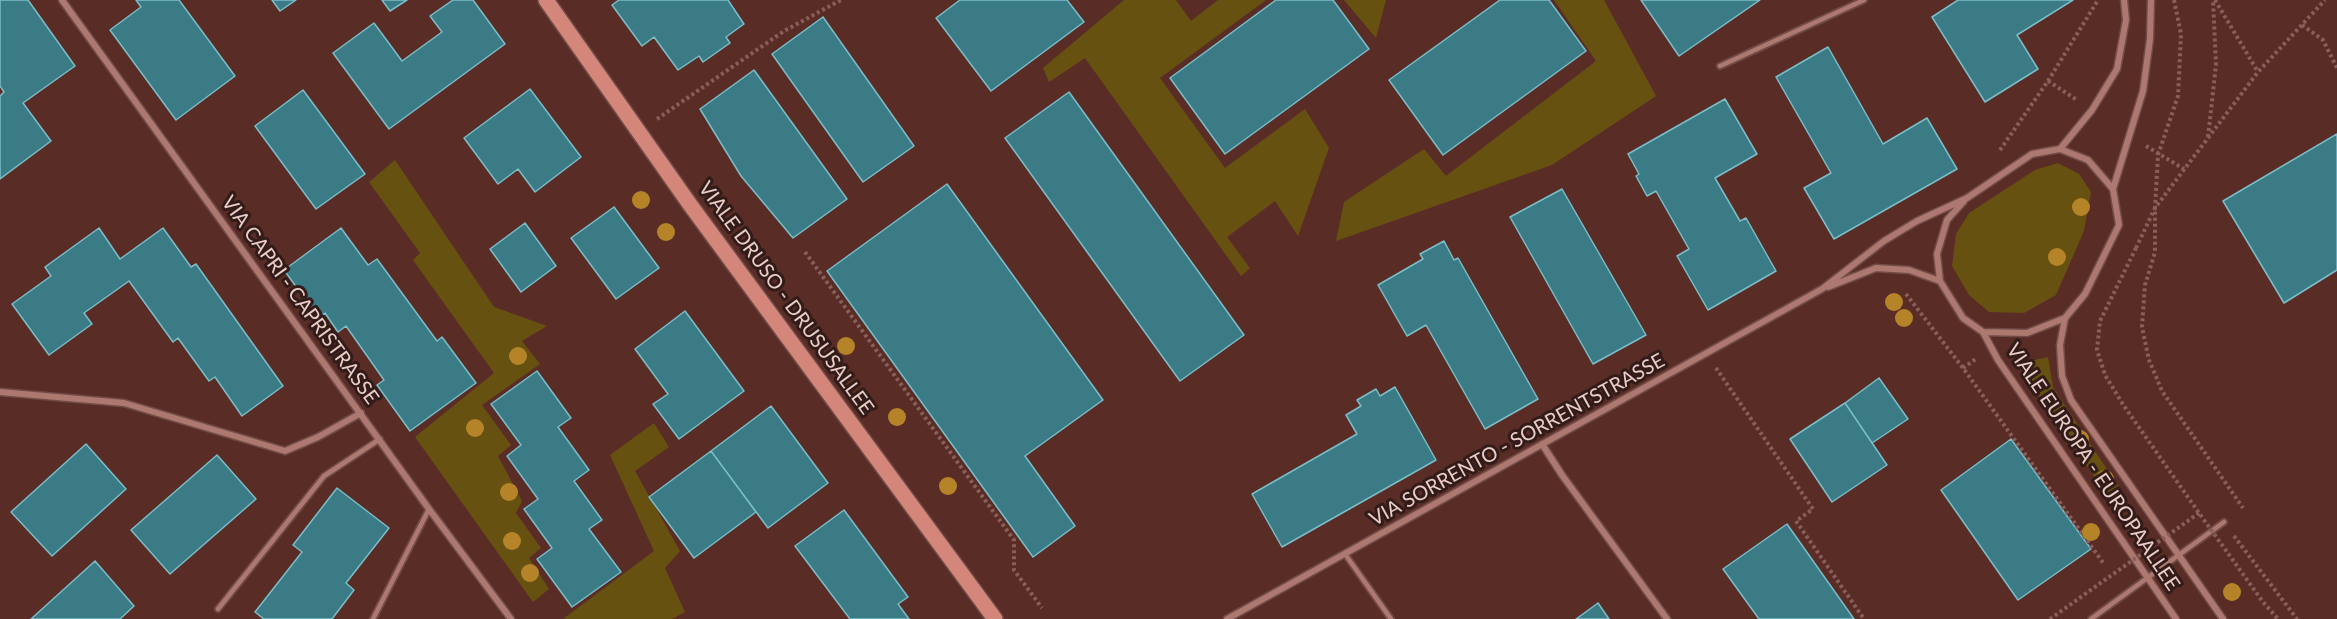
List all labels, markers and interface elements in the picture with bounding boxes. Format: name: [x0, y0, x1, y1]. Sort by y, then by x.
street label: VIALE DRUSO - DRUSUSALLEE: [693, 177, 879, 419]
street label: VIA CAPRI - CAPRISTRASSE: [216, 191, 384, 409]
street label: VIALE EUROPA - EUROPAALLEE: [2001, 339, 2185, 595]
street label: VIA SORRENTO - SORRENTSTRASSE: [1365, 349, 1669, 531]

